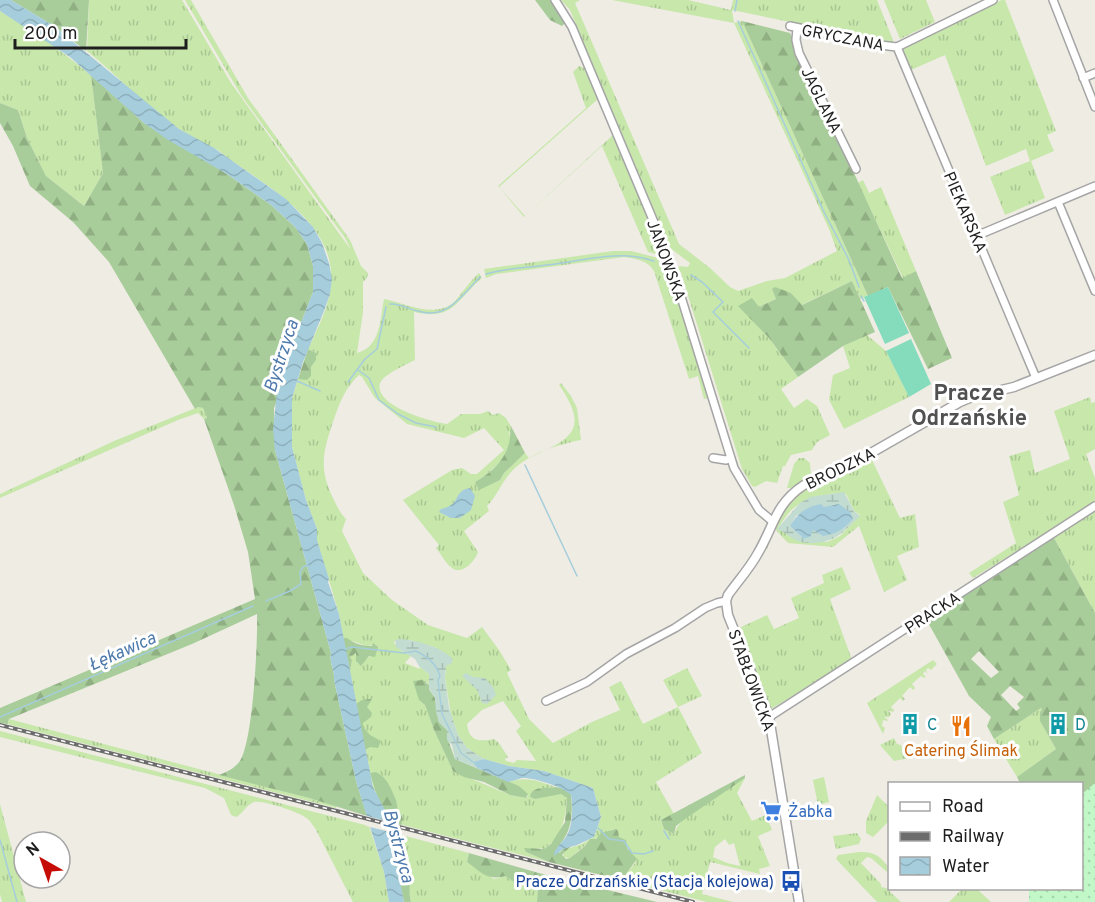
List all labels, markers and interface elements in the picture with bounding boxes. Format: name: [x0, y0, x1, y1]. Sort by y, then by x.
scale bar: [15, 12, 186, 50]
street label: GRYCZANA: [800, 21, 886, 57]
text: 200 m: [24, 23, 77, 46]
street label: JAGLANA: [796, 65, 845, 137]
street label: PIEKARSKA: [938, 169, 990, 257]
street label: JANOWSKA: [641, 217, 689, 304]
water label: Bystrzyca: [260, 317, 305, 396]
district label: Pracze Odrzańskie: [911, 381, 1027, 433]
street label: BRODZKA: [803, 444, 879, 495]
street label: PRACKA: [902, 588, 965, 639]
water label: Łękawica: [85, 627, 160, 677]
street label: STABŁOWICKA: [722, 627, 778, 735]
building icon: C: [898, 712, 922, 736]
building icon: D: [1046, 712, 1070, 736]
restaurant icon: Catering Ślimak: [949, 714, 973, 738]
place label: C: [927, 716, 937, 736]
place label: D: [1075, 716, 1086, 736]
place label: Catering Ślimak: [904, 740, 1018, 762]
legend: [888, 782, 1083, 890]
text: Road: [942, 796, 984, 819]
supermarket icon: Żabka: [759, 799, 783, 823]
place label: Żabka: [788, 802, 832, 823]
water label: Bystrzyca: [377, 807, 419, 886]
text: Railway: [942, 826, 1004, 849]
north arrow: [12, 830, 72, 890]
text: N: [23, 839, 44, 861]
text: Water: [942, 856, 989, 879]
bus stop icon: Pracze Odrzańskie (Stacja kolejowa): [779, 869, 803, 893]
place label: Pracze Odrzańskie (Stacja kolejowa): [515, 873, 774, 893]

